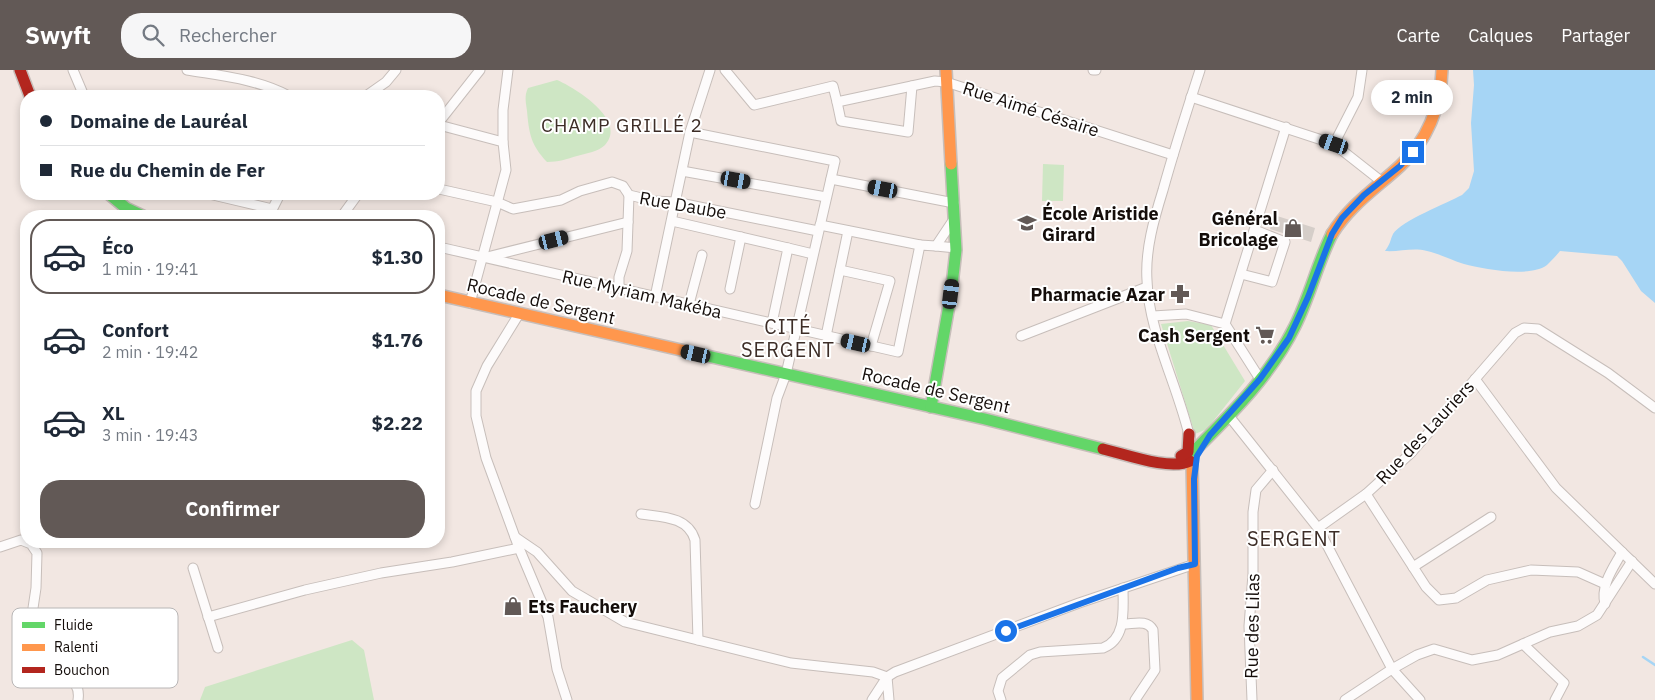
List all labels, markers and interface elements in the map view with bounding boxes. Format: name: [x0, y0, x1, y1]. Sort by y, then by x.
search box: [121, 13, 471, 58]
text: Swyft: [25, 19, 91, 51]
icon: search: [139, 21, 167, 49]
text: Rechercher: [179, 23, 277, 47]
text: Carte: [1397, 24, 1440, 47]
text: Calques: [1468, 24, 1533, 47]
text: Partager: [1561, 24, 1630, 47]
street label: Rue Aimé Césaire: [960, 76, 1102, 142]
callout: 2 min: [1372, 79, 1454, 114]
text: 2 min: [1391, 87, 1433, 107]
text: Domaine de Lauréal: [70, 109, 248, 133]
district label: CHAMP GRILLÉ 2: [541, 113, 703, 137]
car: [1317, 132, 1350, 156]
route end: [1402, 141, 1424, 163]
text: Rue du Chemin de Fer: [70, 158, 265, 182]
car: [719, 170, 752, 190]
car: [866, 179, 899, 199]
street label: Rue Daube: [638, 186, 728, 224]
place label: École Aristide Girard: [1042, 201, 1159, 246]
place label: Général Bricolage: [1199, 207, 1279, 251]
school or university icon: École Aristide Girard: [1016, 212, 1038, 234]
shop icon: Général Bricolage: [1282, 217, 1304, 239]
car: [537, 229, 570, 251]
icon: car: [42, 234, 87, 279]
text: Éco: [102, 235, 134, 259]
text: $1.30: [371, 245, 423, 269]
text: 1 min · 19:41: [102, 259, 198, 279]
street label: Rue Myriam Makéba: [560, 264, 725, 324]
street label: Rocade de Sergent: [465, 273, 617, 329]
car: [941, 278, 960, 310]
place label: Pharmacie Azar: [1030, 283, 1165, 306]
pharmacy icon: Pharmacie Azar: [1169, 283, 1191, 305]
district label: CITÉ SERGENT: [741, 313, 835, 363]
icon: car: [42, 317, 87, 362]
text: Confort: [102, 318, 169, 342]
place label: Cash Sergent: [1138, 324, 1250, 347]
supermarket icon: Cash Sergent: [1254, 324, 1276, 346]
text: $1.76: [371, 328, 423, 352]
car: [839, 332, 872, 354]
text: 2 min · 19:42: [102, 342, 198, 362]
car: [679, 343, 712, 365]
street label: Rocade de Sergent: [860, 362, 1012, 418]
street label: Rue des Lauriers: [1371, 375, 1479, 489]
icon: car: [42, 400, 87, 445]
text: XL: [102, 401, 125, 425]
text: $2.22: [371, 411, 423, 435]
text: 3 min · 19:43: [102, 425, 198, 445]
button: Confirmer: [40, 480, 425, 538]
district label: SERGENT: [1247, 525, 1341, 552]
street label: Rue des Lilas: [1240, 573, 1264, 679]
shop icon: Ets Fauchery: [502, 595, 524, 617]
place label: Ets Fauchery: [528, 595, 637, 618]
legend: [12, 608, 178, 688]
text: Fluide: [54, 616, 93, 634]
route start: [995, 620, 1017, 642]
text: Ralenti: [54, 638, 98, 656]
text: Bouchon: [54, 661, 110, 679]

